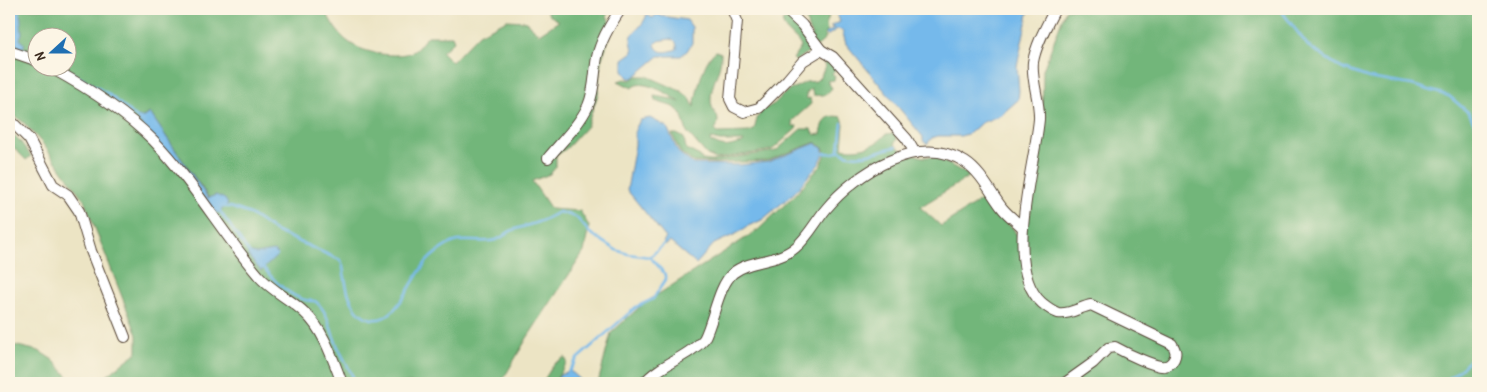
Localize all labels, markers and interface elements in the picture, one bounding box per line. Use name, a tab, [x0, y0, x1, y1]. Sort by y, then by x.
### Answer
north arrow	[28, 28, 78, 78]
text: N	[29, 49, 50, 64]

